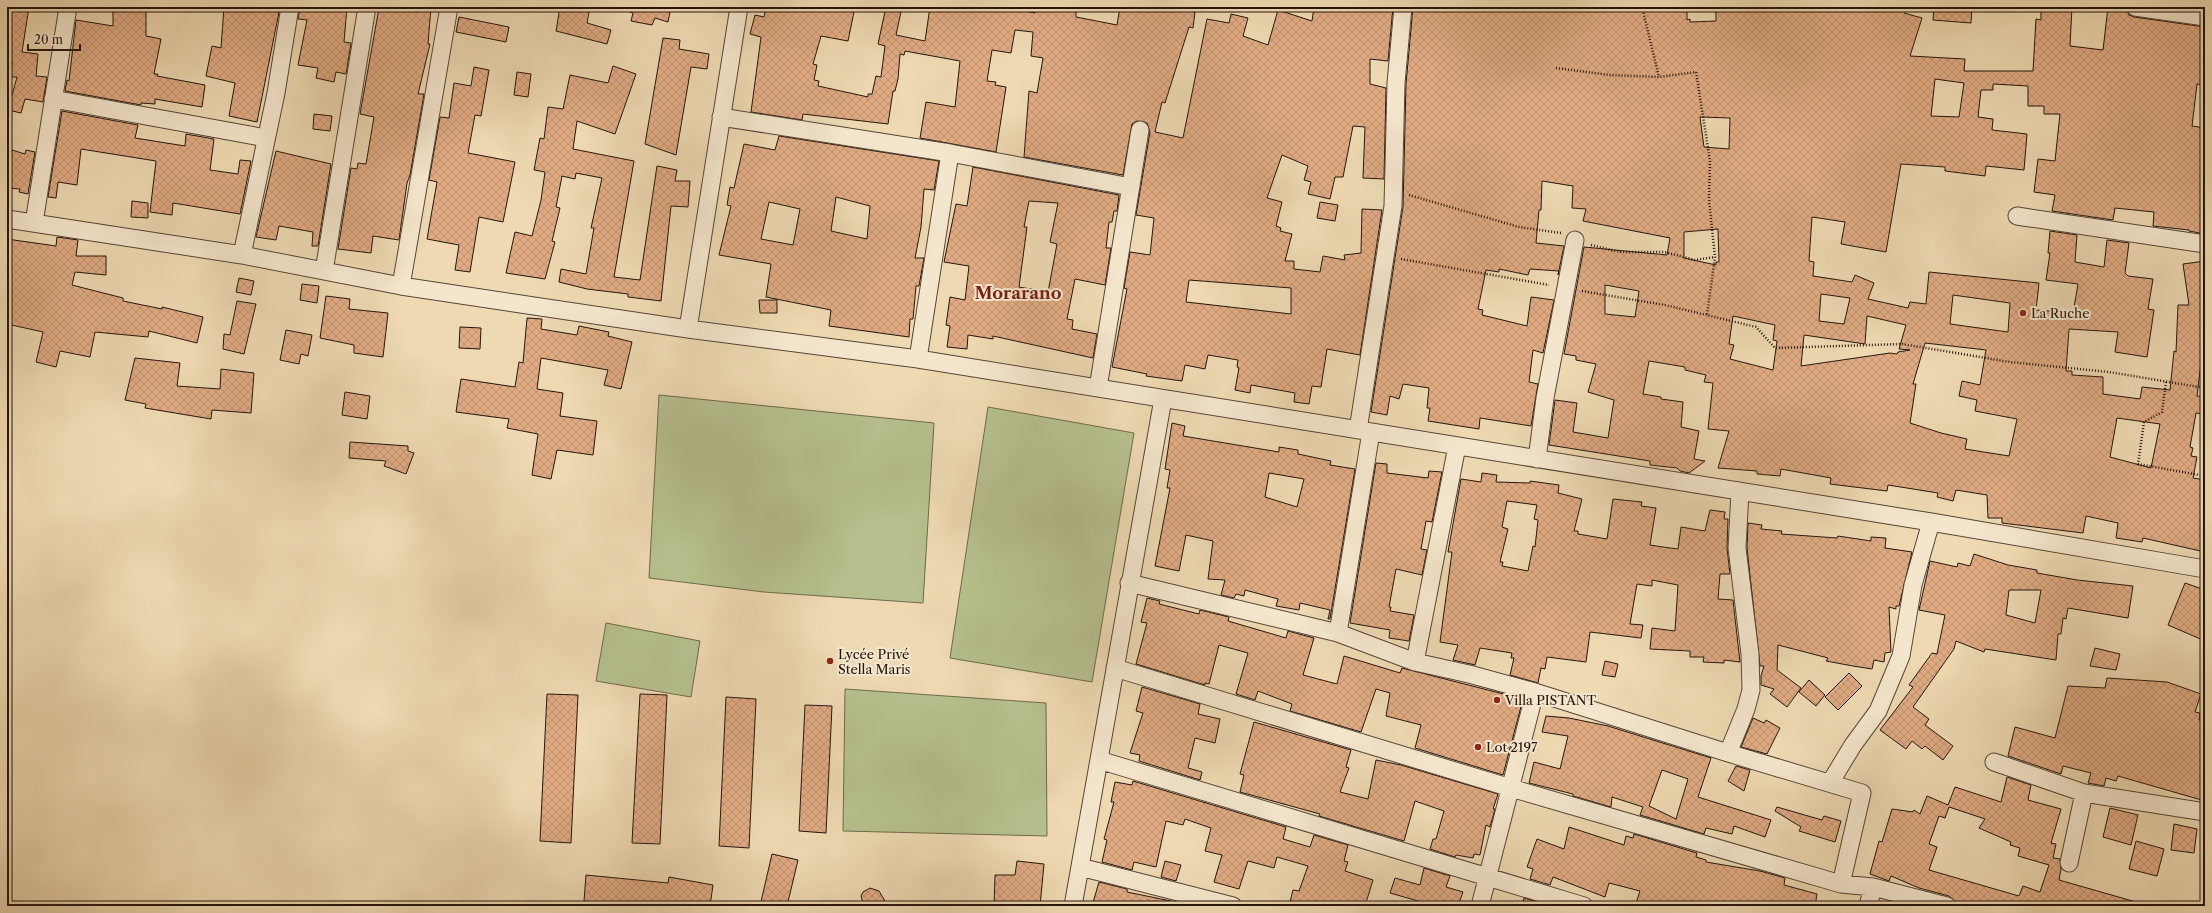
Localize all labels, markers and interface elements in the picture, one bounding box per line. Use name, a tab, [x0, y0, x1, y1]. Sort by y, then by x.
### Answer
scale bar	[28, 26, 80, 52]
text: 20 m	[34, 32, 63, 47]
district label: Morarano	[975, 283, 1062, 303]
place label: La Ruche	[2031, 305, 2089, 321]
marker: La Ruche	[2018, 308, 2028, 318]
place label: Lycée Privé Stella Maris	[838, 646, 911, 677]
marker: Lycée Privé Stella Maris	[825, 656, 835, 666]
place label: Villa PISTANT	[1504, 692, 1597, 708]
marker: Villa PISTANT	[1492, 695, 1502, 705]
place label: Lot 2197	[1486, 739, 1538, 755]
marker: Lot 2197	[1473, 742, 1483, 752]

